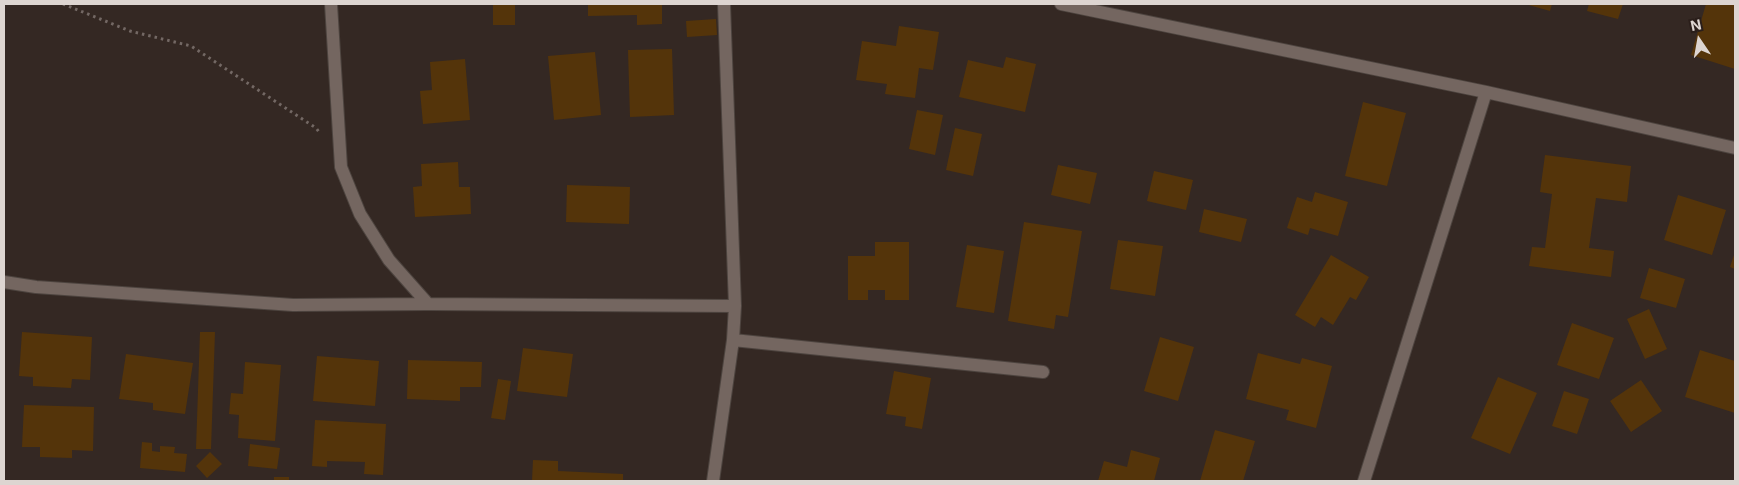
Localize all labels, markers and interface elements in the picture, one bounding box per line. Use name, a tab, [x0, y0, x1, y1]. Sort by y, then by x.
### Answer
north arrow	[1674, 15, 1724, 65]
text: N	[1689, 15, 1703, 34]

